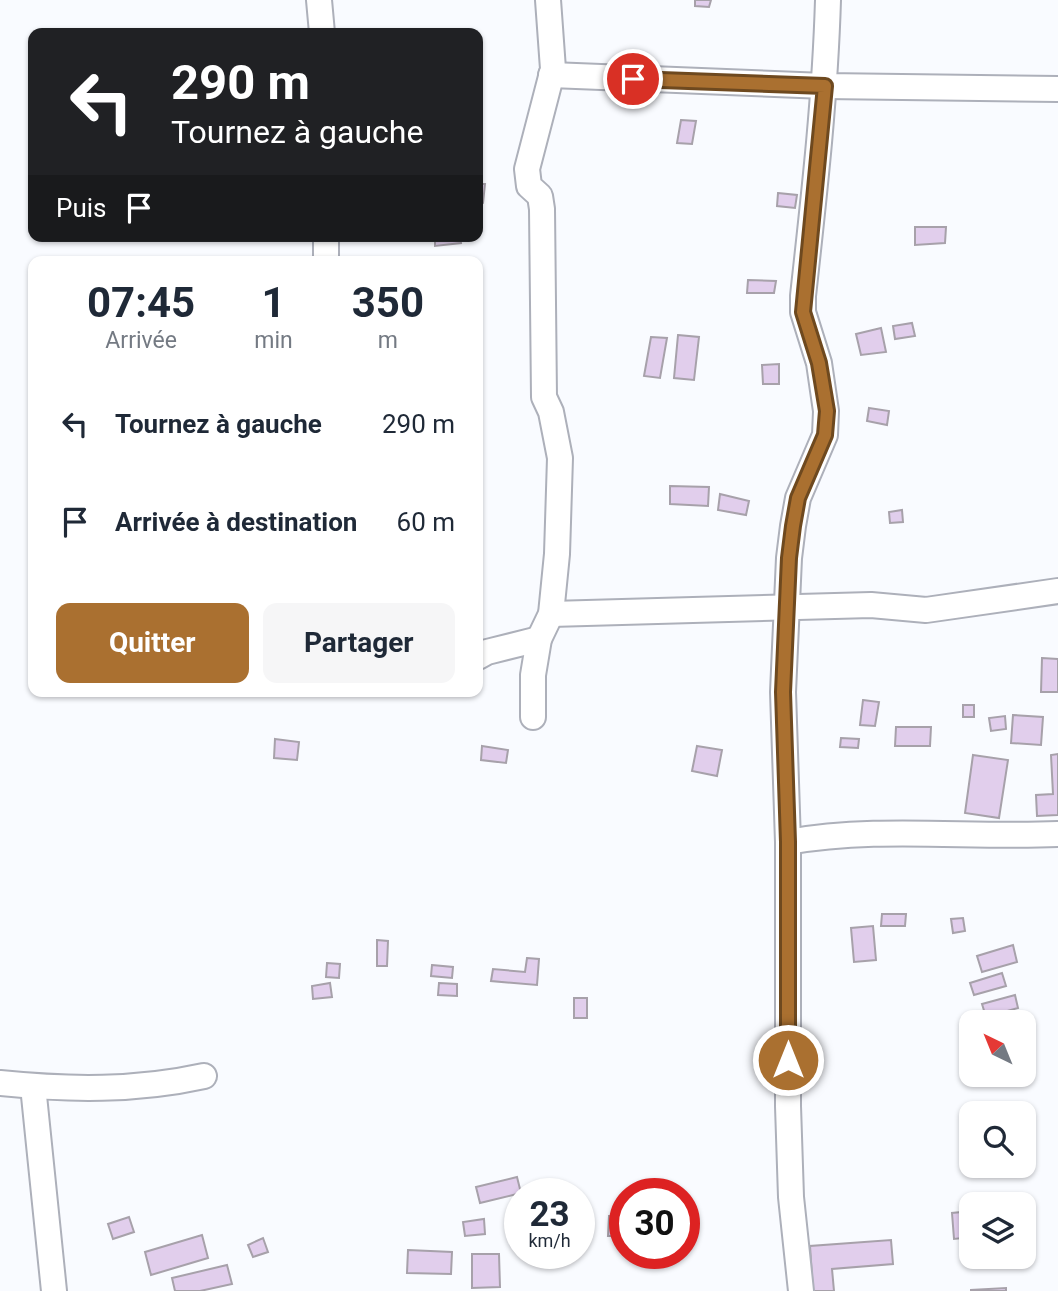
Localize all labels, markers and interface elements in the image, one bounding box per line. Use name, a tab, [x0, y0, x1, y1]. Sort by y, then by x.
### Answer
pin	[603, 49, 663, 109]
text: 290 m	[171, 54, 310, 111]
icon: left	[56, 56, 147, 147]
icon: arrive	[614, 60, 652, 98]
text: Tournez à gauche	[171, 113, 423, 151]
icon: arrive	[120, 189, 158, 227]
text: Puis	[56, 193, 106, 223]
text: 07:45	[87, 278, 195, 327]
text: 1	[261, 278, 286, 327]
text: 350	[352, 278, 424, 327]
text: Arrivée	[105, 327, 177, 354]
text: min	[254, 327, 293, 354]
text: m	[378, 327, 398, 354]
icon: left	[56, 405, 94, 443]
text: Tournez à gauche	[115, 409, 322, 439]
text: 290 m	[382, 409, 455, 439]
icon: arrive	[56, 503, 94, 541]
text: Arrivée à destination	[115, 507, 357, 537]
text: 60 m	[397, 507, 455, 537]
button: Quitter	[56, 603, 249, 683]
button: Partager	[263, 603, 455, 683]
north arrow	[959, 1010, 1036, 1087]
map controls	[959, 1010, 1036, 1269]
position arrow	[751, 1023, 825, 1097]
button: search	[959, 1101, 1036, 1178]
speed limit sign: 30	[609, 1178, 700, 1269]
button: layers	[959, 1192, 1036, 1269]
text: 23	[529, 1194, 570, 1235]
text: km/h	[528, 1230, 571, 1251]

